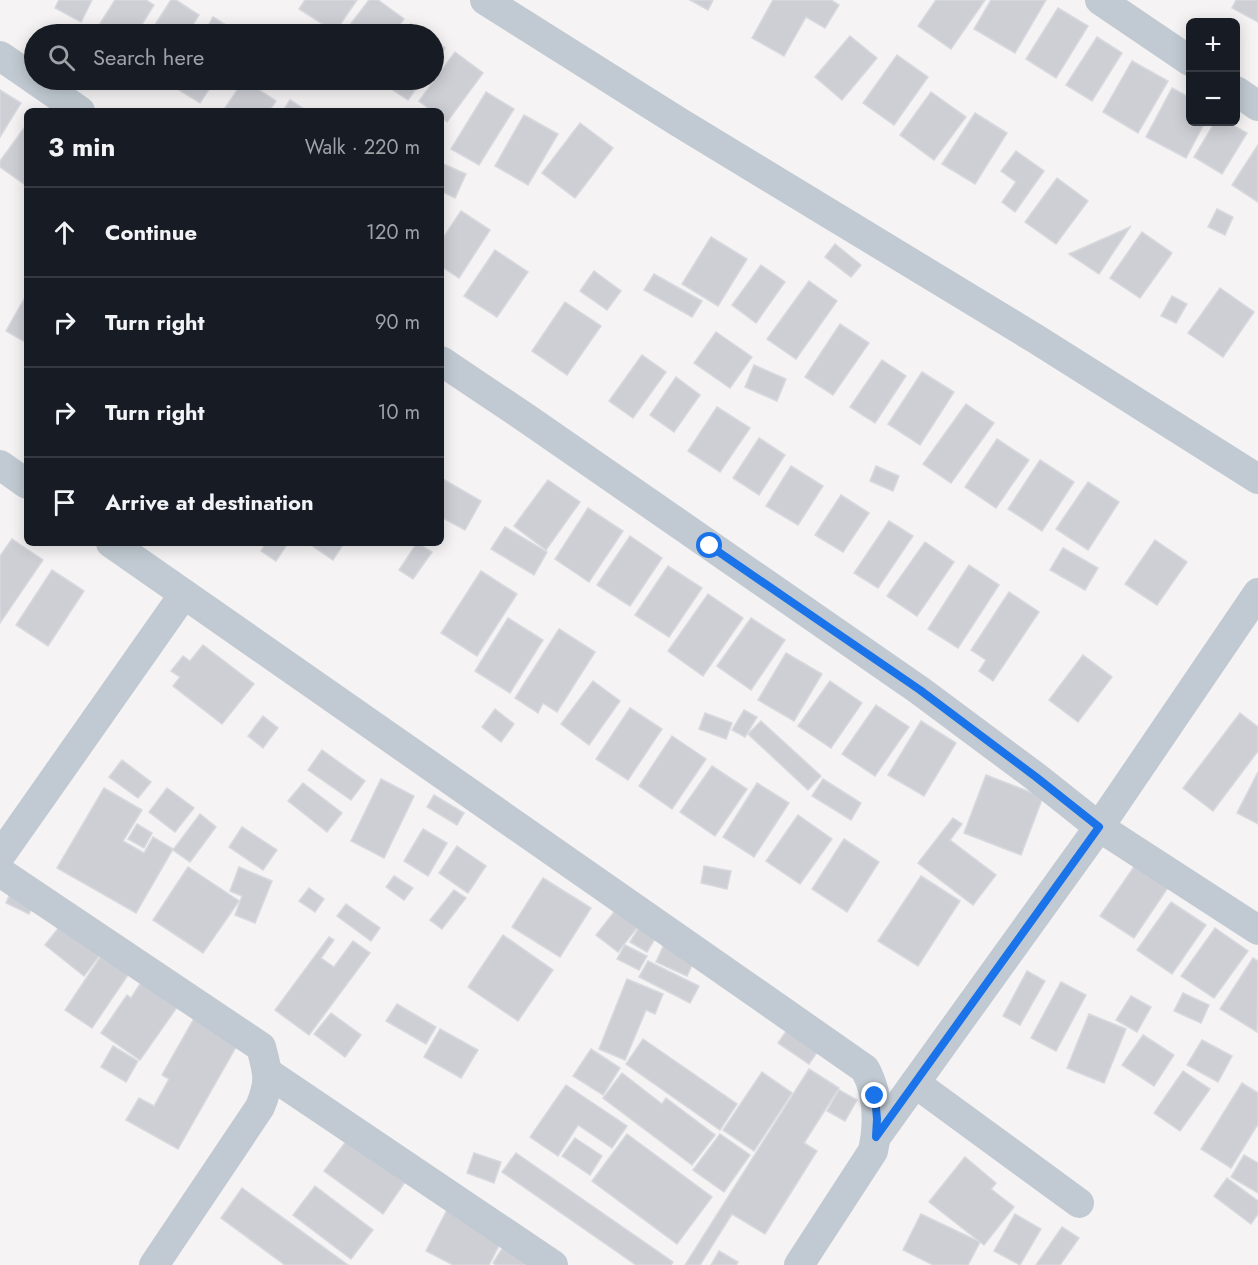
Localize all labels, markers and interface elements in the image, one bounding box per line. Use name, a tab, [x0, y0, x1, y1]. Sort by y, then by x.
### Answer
map controls	[1186, 18, 1240, 126]
button: +	[1186, 18, 1240, 72]
search box	[24, 24, 444, 90]
icon: search	[45, 41, 78, 74]
text: Search here	[93, 41, 204, 73]
button: −	[1186, 72, 1240, 126]
text: 3 min	[48, 128, 115, 166]
text: Walk · 220 m	[305, 133, 420, 162]
icon: ahead	[48, 216, 81, 249]
text: Continue	[105, 216, 197, 248]
text: 120 m	[366, 218, 420, 247]
icon: right	[48, 306, 81, 339]
text: Turn right	[105, 306, 205, 338]
text: 90 m	[375, 308, 420, 337]
icon: right	[48, 396, 81, 429]
text: Turn right	[105, 396, 205, 428]
text: 10 m	[377, 398, 420, 427]
icon: arrive	[48, 486, 81, 519]
text: Arrive at destination	[105, 486, 314, 518]
route start	[696, 532, 722, 558]
route end	[861, 1082, 887, 1108]

